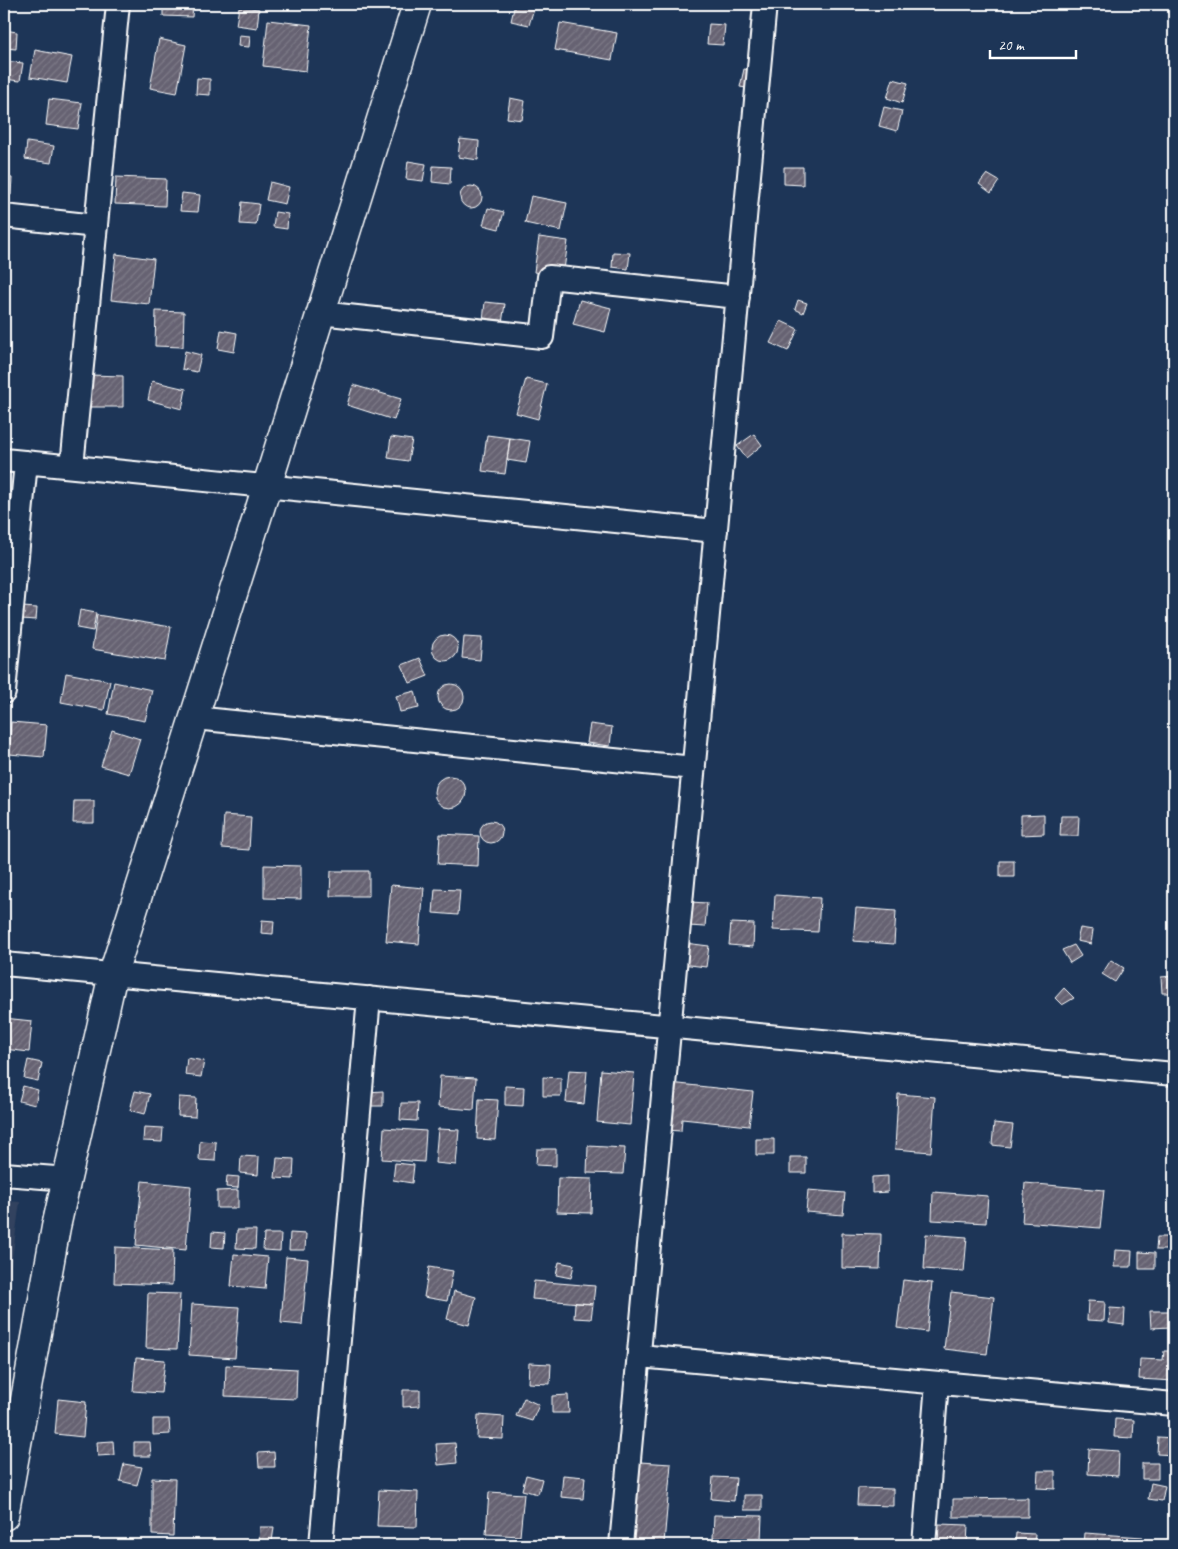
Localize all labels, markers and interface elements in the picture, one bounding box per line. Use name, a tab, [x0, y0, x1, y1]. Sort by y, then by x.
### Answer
scale bar	[990, 28, 1077, 60]
text: 20 m	[998, 36, 1025, 55]

